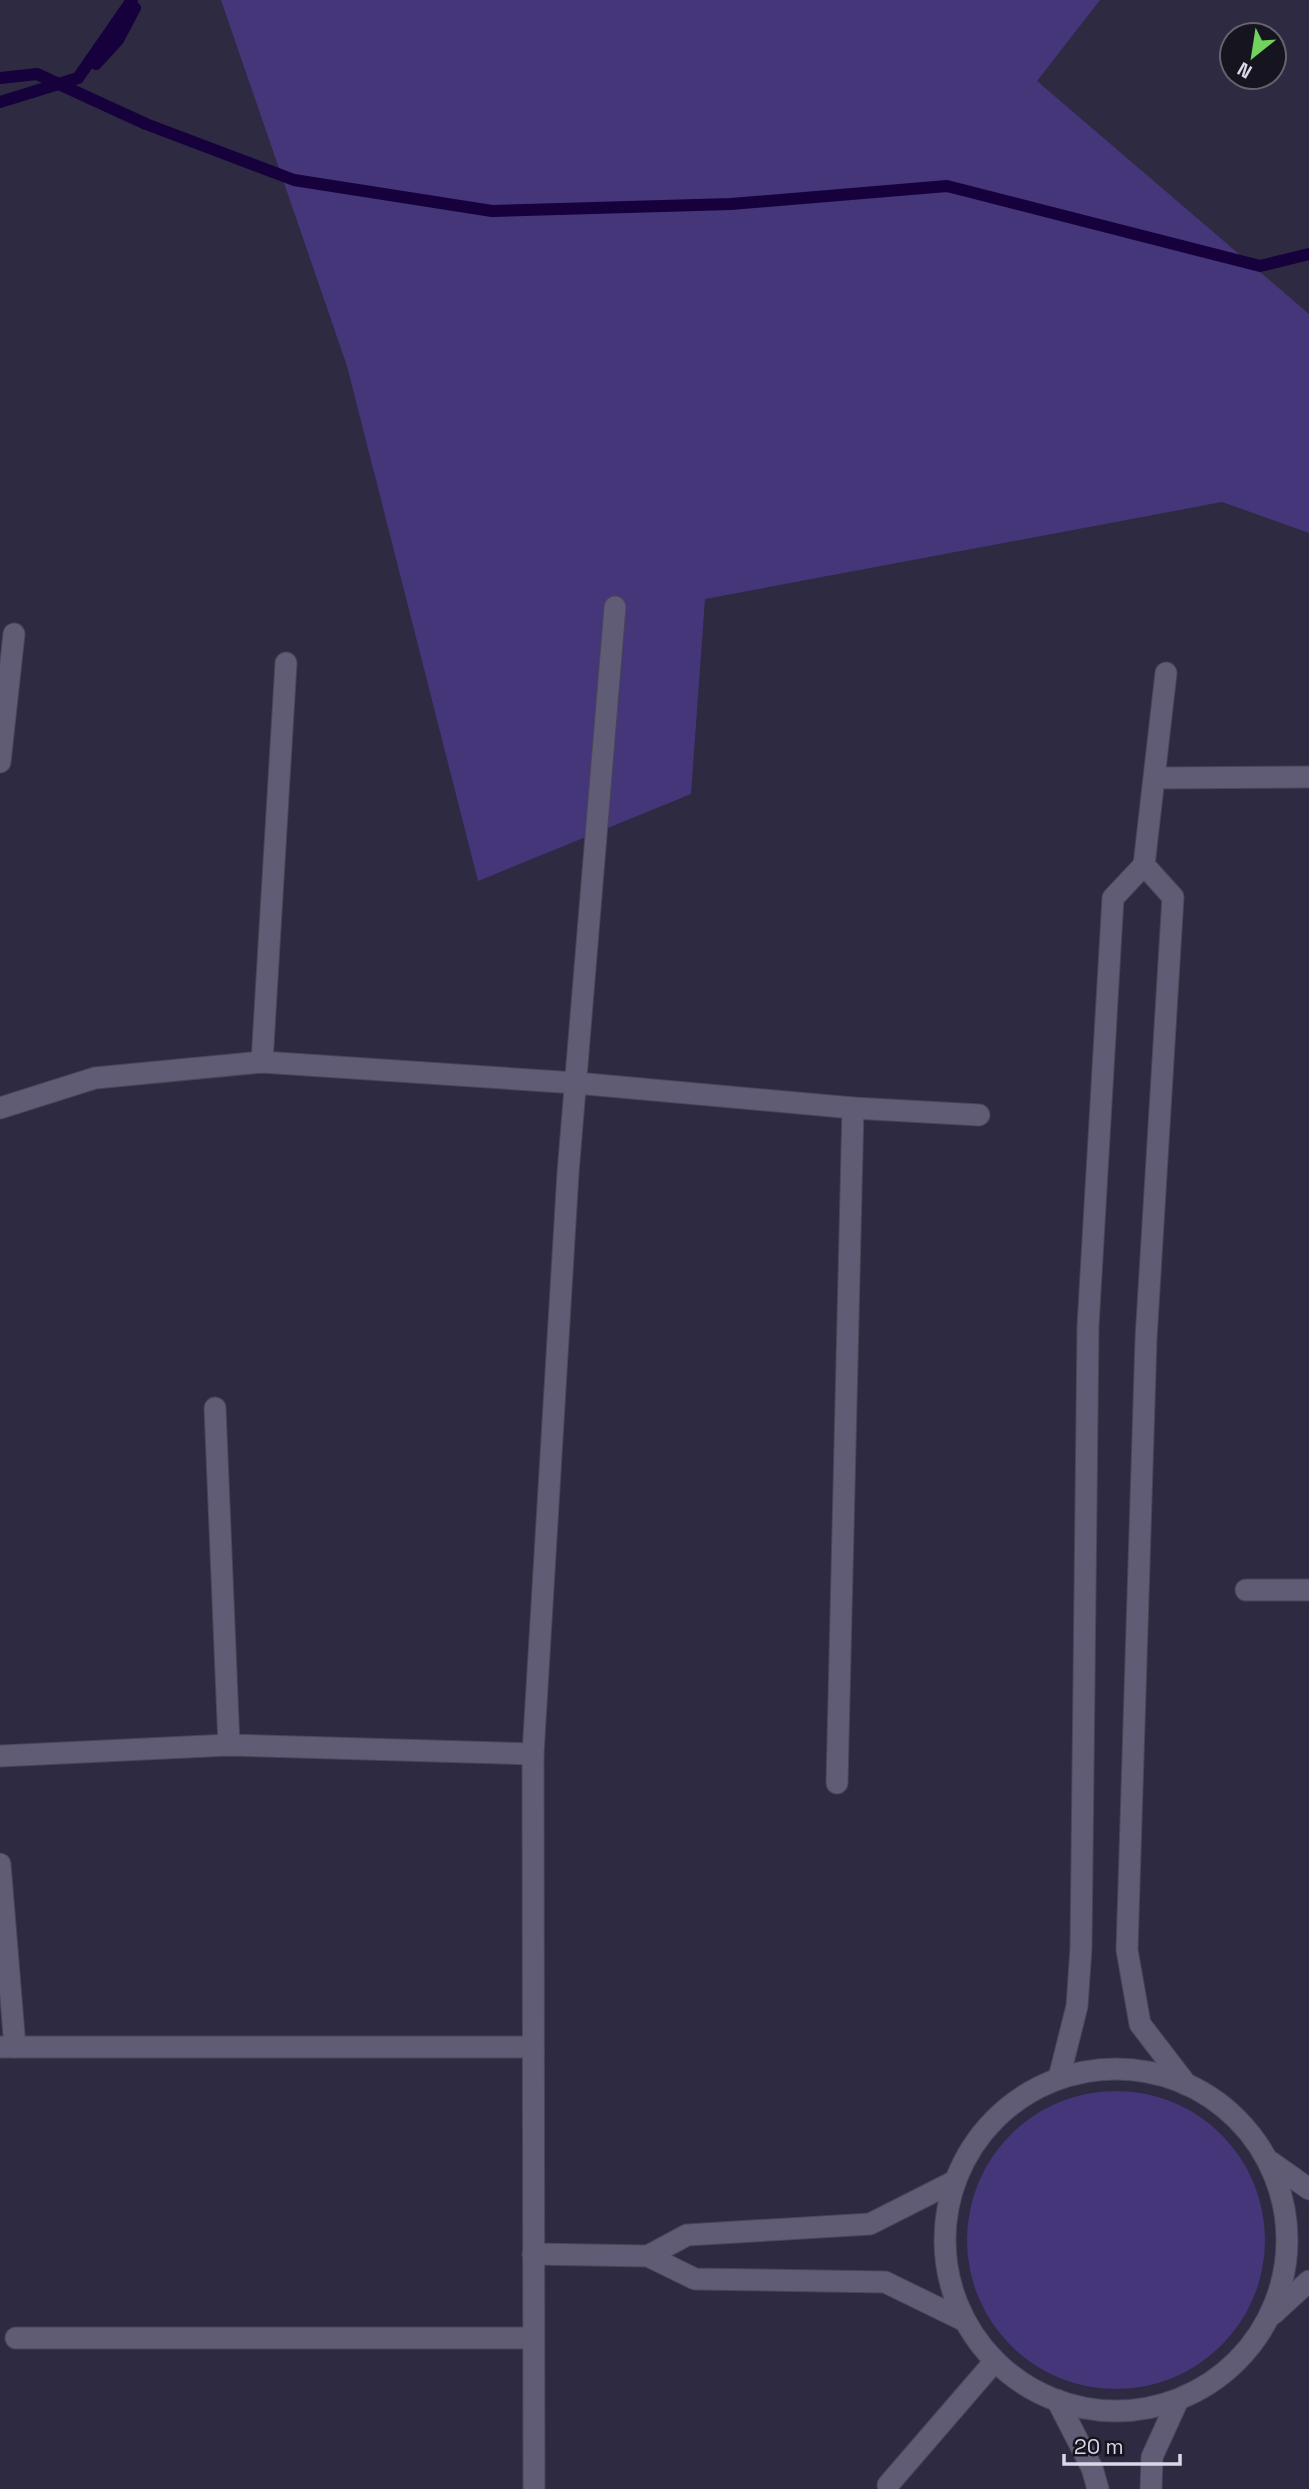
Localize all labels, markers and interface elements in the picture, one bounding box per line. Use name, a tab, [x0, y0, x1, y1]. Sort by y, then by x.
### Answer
north arrow	[1218, 21, 1288, 91]
text: N	[1233, 56, 1257, 84]
scale bar	[1064, 2422, 1180, 2466]
text: 20 m	[1074, 2433, 1124, 2460]

